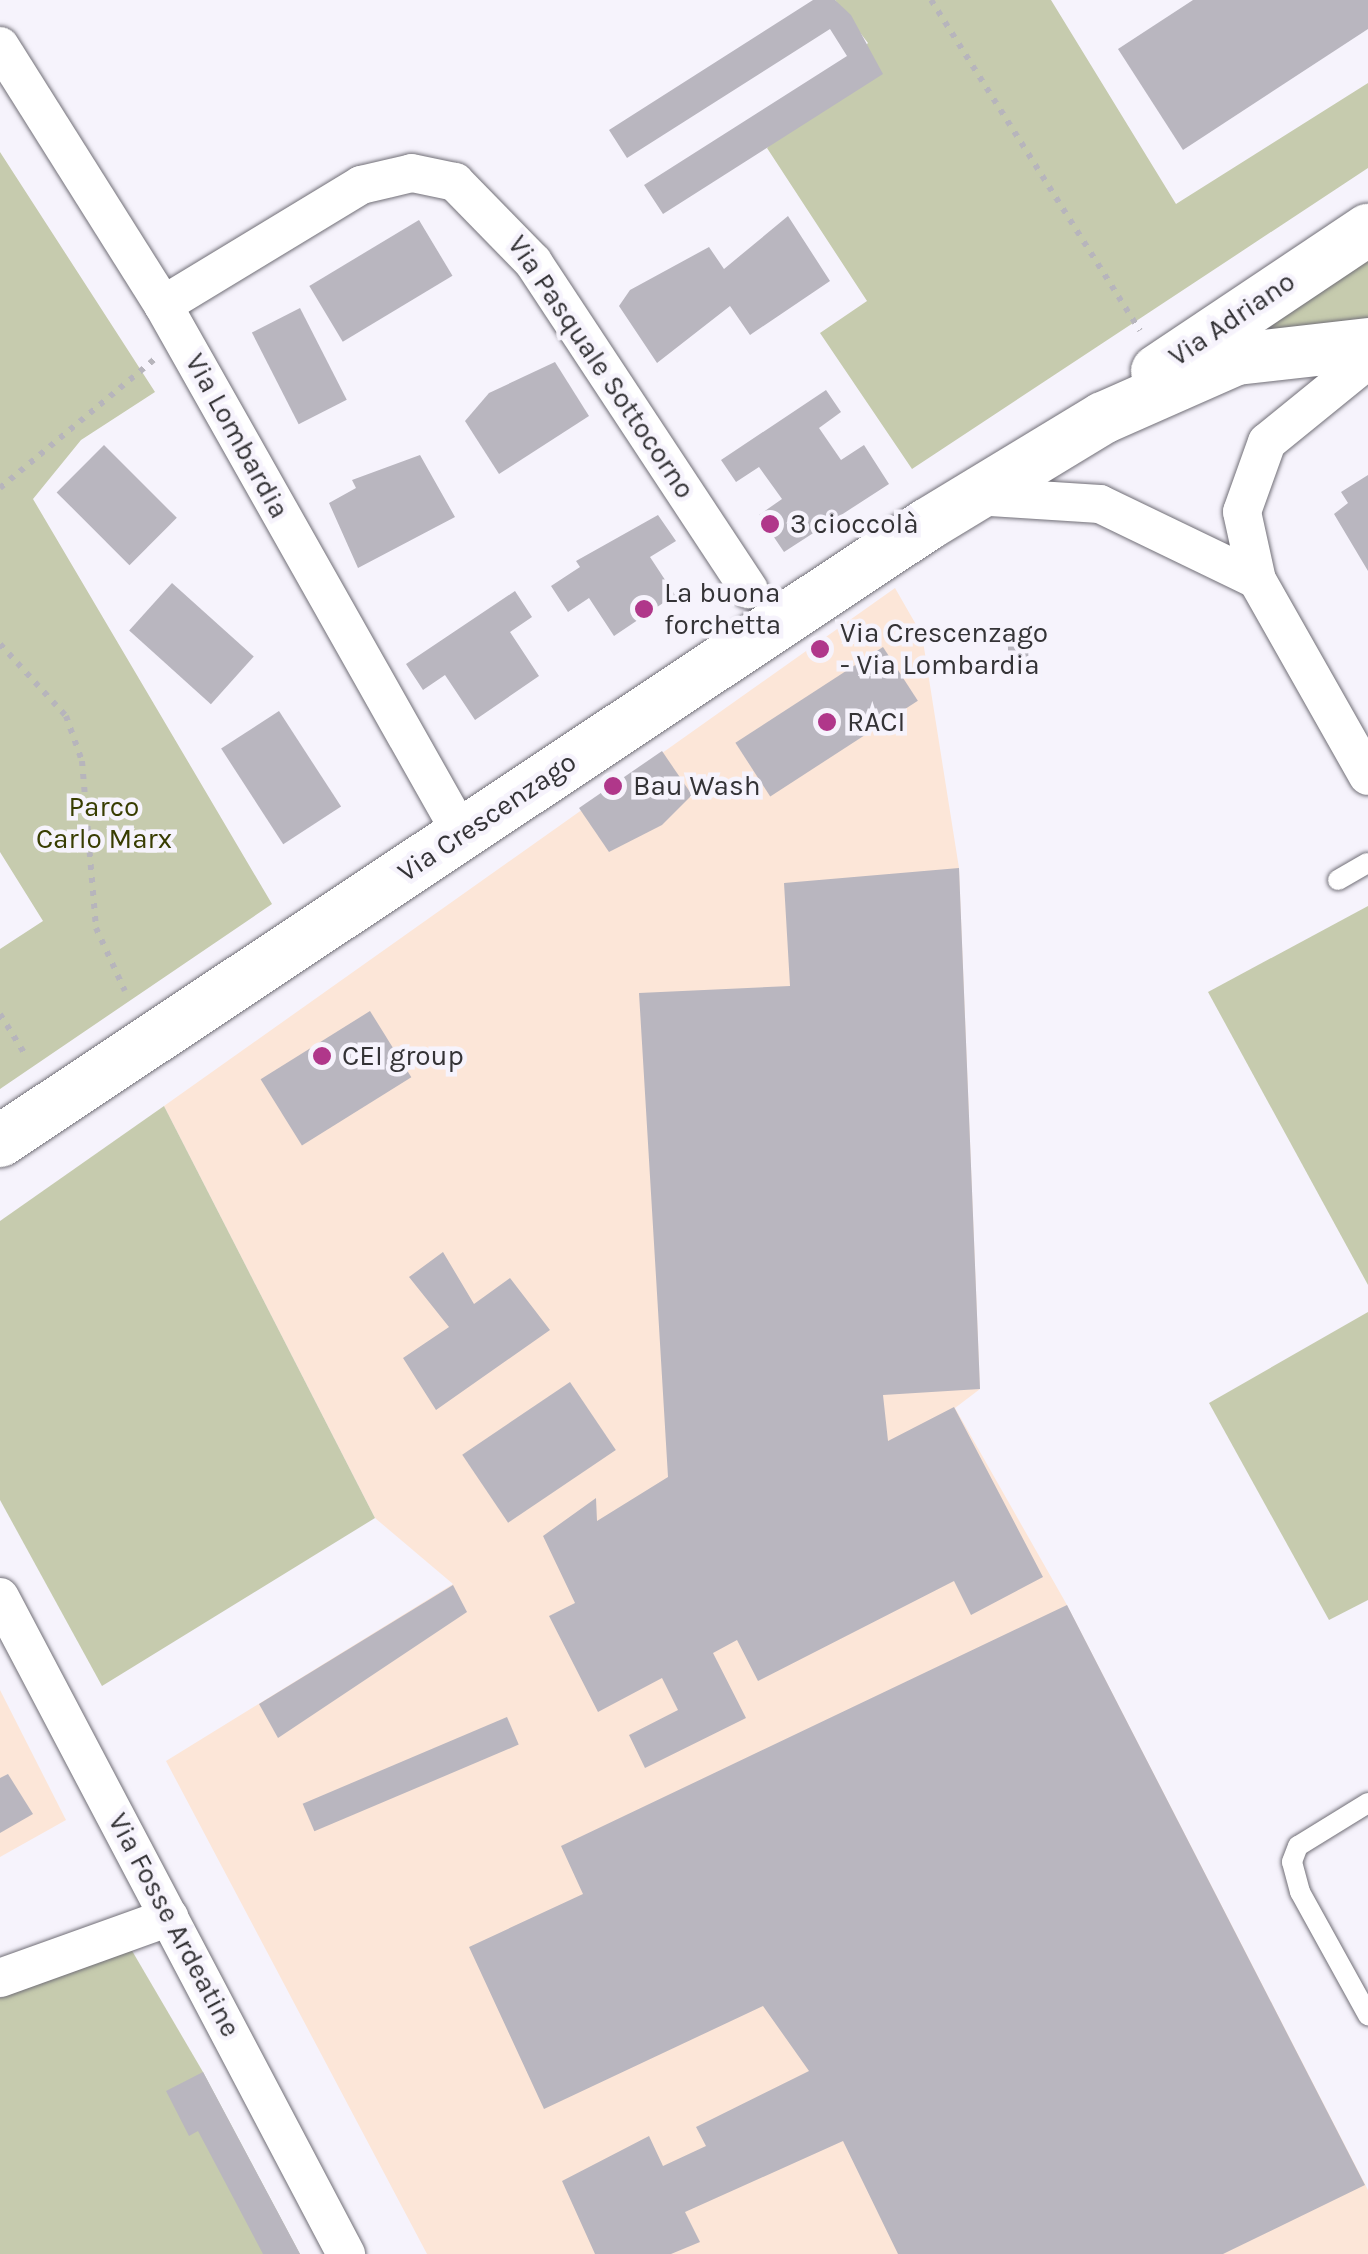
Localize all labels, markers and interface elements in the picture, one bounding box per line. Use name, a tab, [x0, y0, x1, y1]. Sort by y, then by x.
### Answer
street label: Via Pasquale Sottocorno	[500, 229, 702, 505]
street label: Via Adriano	[1163, 265, 1301, 373]
street label: Via Lombardia	[178, 348, 296, 524]
place label: 3 cioccolà	[790, 507, 919, 541]
marker: 3 cioccolà	[759, 513, 781, 535]
place label: La buona forchetta	[664, 576, 781, 642]
marker: La buona forchetta	[633, 598, 655, 620]
place label: Via Crescenzago - Via Lombardia	[840, 616, 1048, 682]
marker: Via Crescenzago - Via Lombardia	[809, 638, 831, 660]
place label: RACI	[847, 705, 905, 739]
marker: RACI	[816, 711, 838, 733]
street label: Via Crescenzago	[391, 745, 583, 889]
place label: Bau Wash	[633, 769, 761, 803]
marker: Bau Wash	[602, 775, 624, 797]
park label: Parco Carlo Marx	[36, 790, 172, 856]
place label: CEI group	[342, 1039, 464, 1073]
marker: CEI group	[311, 1045, 333, 1067]
street label: Via Fosse Ardeatine	[101, 1807, 247, 2043]

